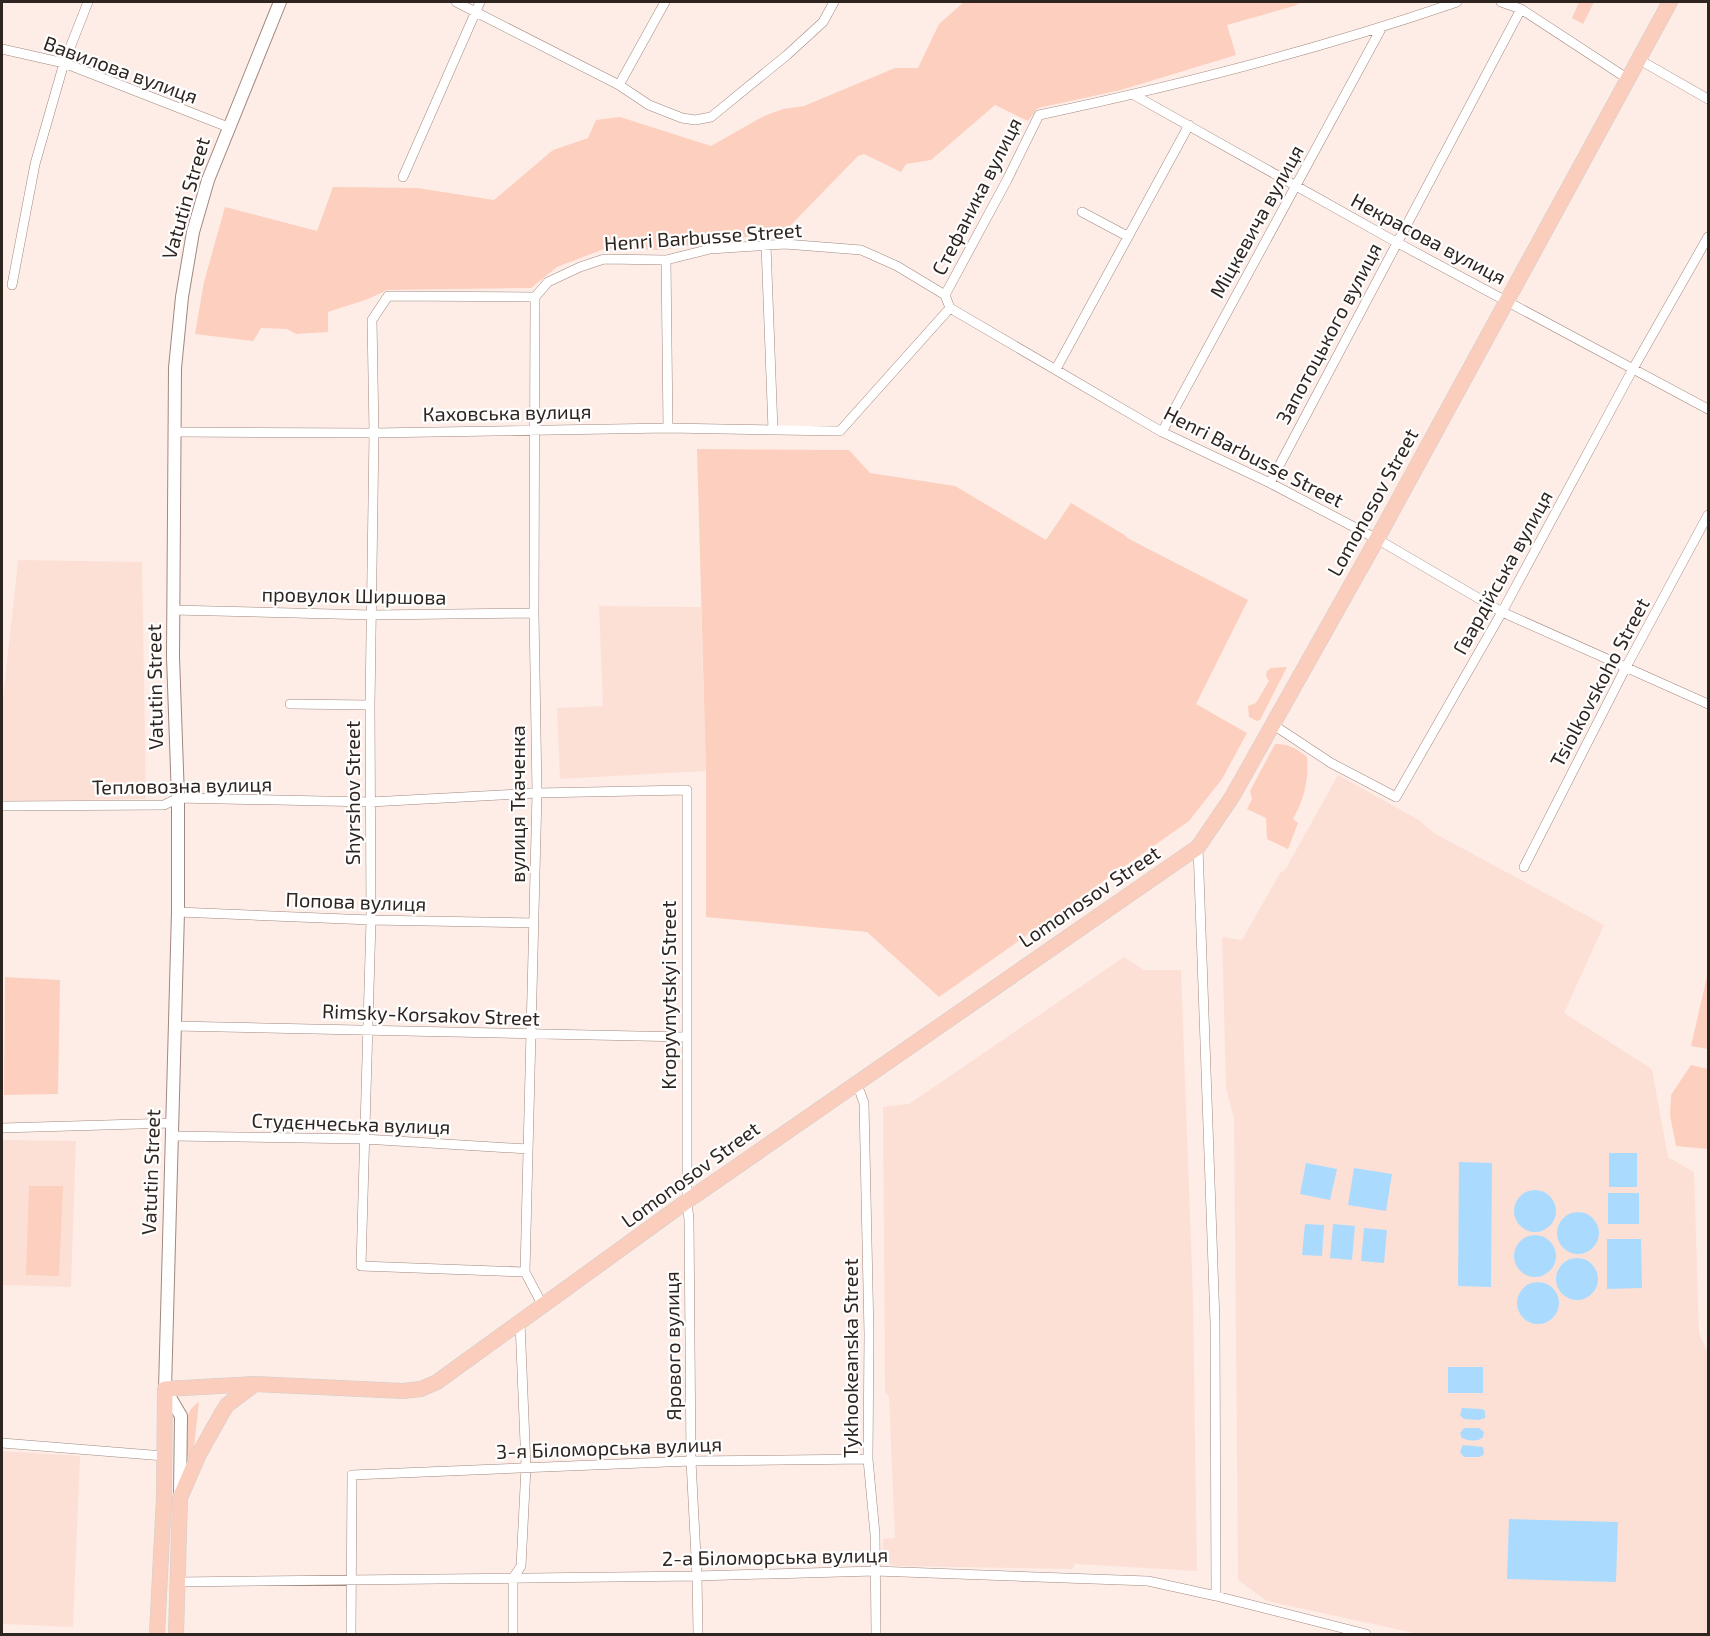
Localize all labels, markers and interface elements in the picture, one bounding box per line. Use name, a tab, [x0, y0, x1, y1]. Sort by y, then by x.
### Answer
street label: Вавилова вулиця	[40, 30, 201, 109]
street label: Стефаника вулиця	[926, 113, 1027, 279]
street label: Vatutin Street	[156, 134, 214, 262]
street label: Міцкевича вулиця	[1204, 140, 1309, 302]
street label: Некрасова вулиця	[1347, 187, 1511, 290]
street label: Henri Barbusse Street	[603, 217, 803, 255]
street label: Запотоцького вулиця	[1270, 238, 1387, 428]
street label: Каховська вулиця	[422, 399, 592, 426]
street label: Henri Barbusse Street	[1160, 400, 1348, 512]
street label: Lomonosov Street	[1321, 424, 1423, 580]
street label: Гвардійська вулиця	[1447, 486, 1558, 659]
street label: провулок Ширшова	[261, 581, 447, 610]
street label: Tsiolkovskoho Street	[1544, 593, 1654, 771]
street label: Vatutin Street	[141, 623, 167, 750]
street label: Shyrshov Street	[340, 720, 364, 865]
street label: вулиця Ткаченка	[505, 725, 530, 883]
street label: Тепловозна вулиця	[92, 771, 272, 800]
street label: Lomonosov Street	[1014, 840, 1164, 952]
street label: Попова вулиця	[285, 887, 427, 916]
street label: Kropyvnytskyi Street	[656, 900, 680, 1090]
street label: Rimsky-Korsakov Street	[322, 998, 541, 1030]
street label: Vatutin Street	[136, 1108, 164, 1235]
street label: Студєнчеська вулиця	[251, 1108, 451, 1139]
street label: Lomonosov Street	[616, 1116, 764, 1232]
street label: Tykhookeanska Street	[838, 1258, 862, 1458]
street label: Ярового вулиця	[659, 1271, 686, 1421]
street label: 3-я Біломорська вулиця	[496, 1431, 722, 1464]
street label: 2-а Біломорська вулиця	[662, 1542, 888, 1571]

